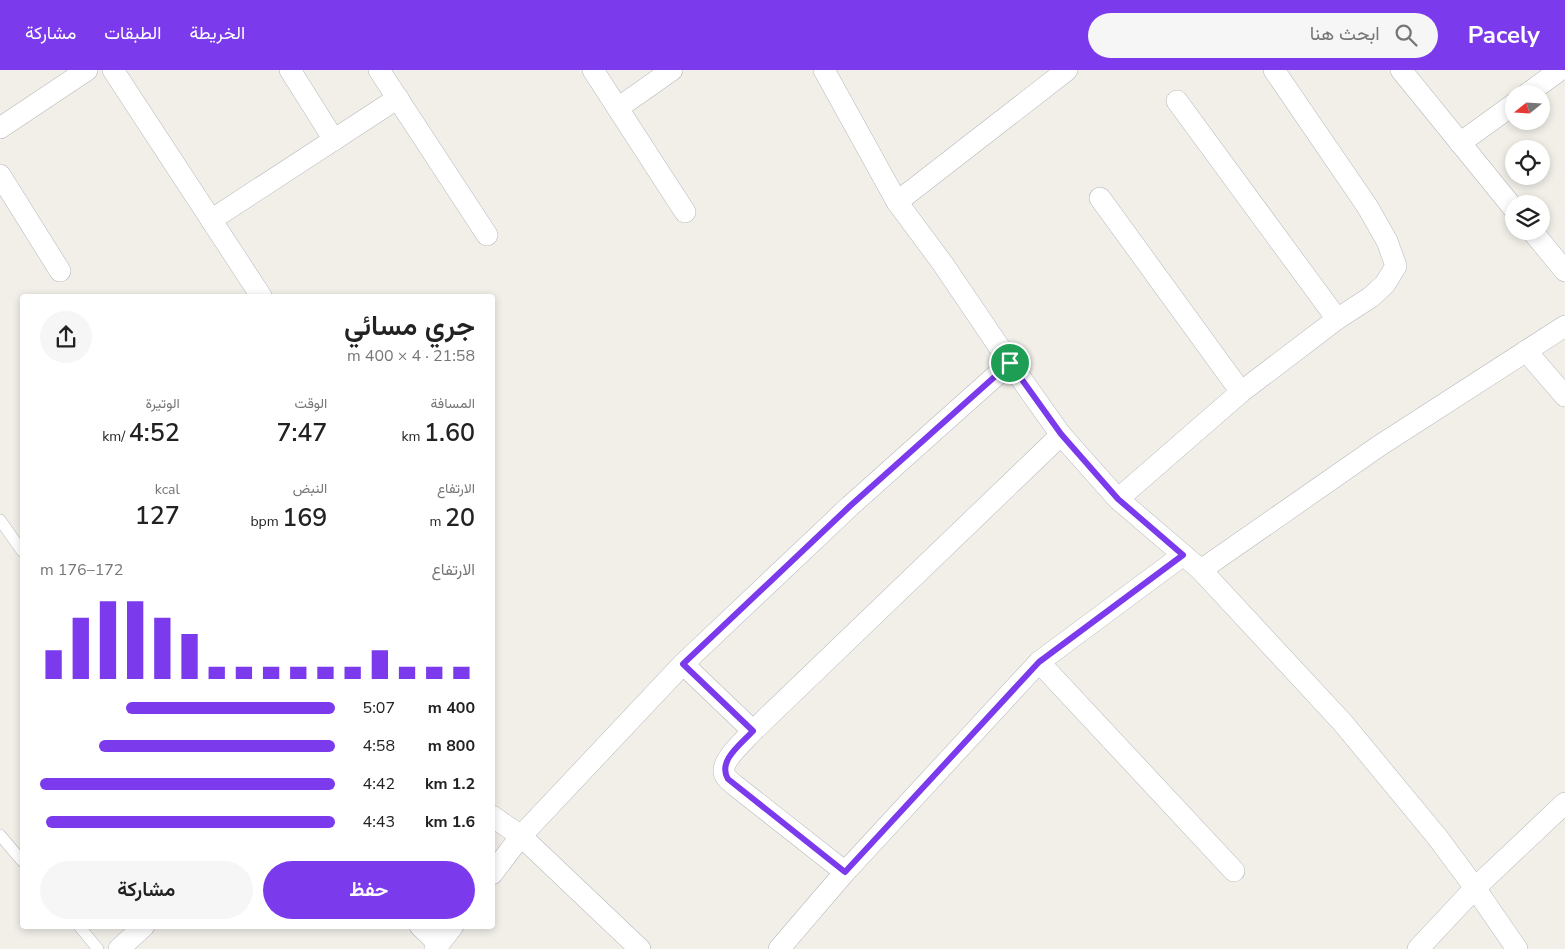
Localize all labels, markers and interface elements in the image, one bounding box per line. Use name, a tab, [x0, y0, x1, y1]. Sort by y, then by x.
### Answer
search box	[1088, 13, 1438, 58]
text: Pacely	[1468, 19, 1540, 51]
text: مشاركة	[25, 21, 76, 45]
text: الطبقات	[104, 21, 161, 45]
text: الخريطة	[189, 21, 245, 45]
text: ابحث هنا	[1310, 21, 1380, 47]
icon: search	[1392, 21, 1420, 49]
north arrow	[1505, 85, 1550, 130]
map controls	[1505, 85, 1550, 240]
button: locate	[1505, 140, 1550, 185]
button: layers	[1505, 195, 1550, 240]
text: جري مسائي	[344, 307, 475, 345]
button: share	[40, 311, 92, 363]
pin	[989, 342, 1031, 384]
text: 21:58 · 4 × 400 m	[347, 345, 475, 367]
icon: arrive	[996, 349, 1024, 377]
text: الوتيرة	[145, 394, 180, 413]
text: الوقت	[294, 394, 327, 413]
text: المسافة	[431, 394, 475, 413]
text: 4:52	[129, 416, 180, 450]
text: 7:47	[276, 416, 327, 450]
text: 1.60	[424, 416, 475, 450]
text: /km	[102, 427, 129, 446]
text: km	[401, 427, 424, 446]
text: النبض	[293, 479, 327, 498]
text: الارتفاع	[437, 479, 475, 498]
text: kcal	[155, 480, 180, 499]
text: 127	[135, 499, 180, 533]
text: 169	[282, 501, 327, 535]
text: 20	[445, 501, 475, 535]
text: bpm	[250, 512, 282, 531]
text: m	[429, 512, 445, 531]
text: 172–176 m	[40, 559, 123, 581]
text: الارتفاع	[432, 559, 475, 581]
text: 5:07	[363, 697, 395, 719]
text: 400 m	[428, 697, 475, 719]
text: 4:58	[363, 735, 395, 757]
text: 800 m	[428, 735, 475, 757]
text: 4:42	[363, 773, 395, 795]
text: 1.2 km	[425, 773, 475, 795]
text: 4:43	[363, 811, 395, 833]
text: 1.6 km	[425, 811, 475, 833]
button: مشاركة	[40, 861, 253, 919]
button: حفظ	[263, 861, 475, 919]

